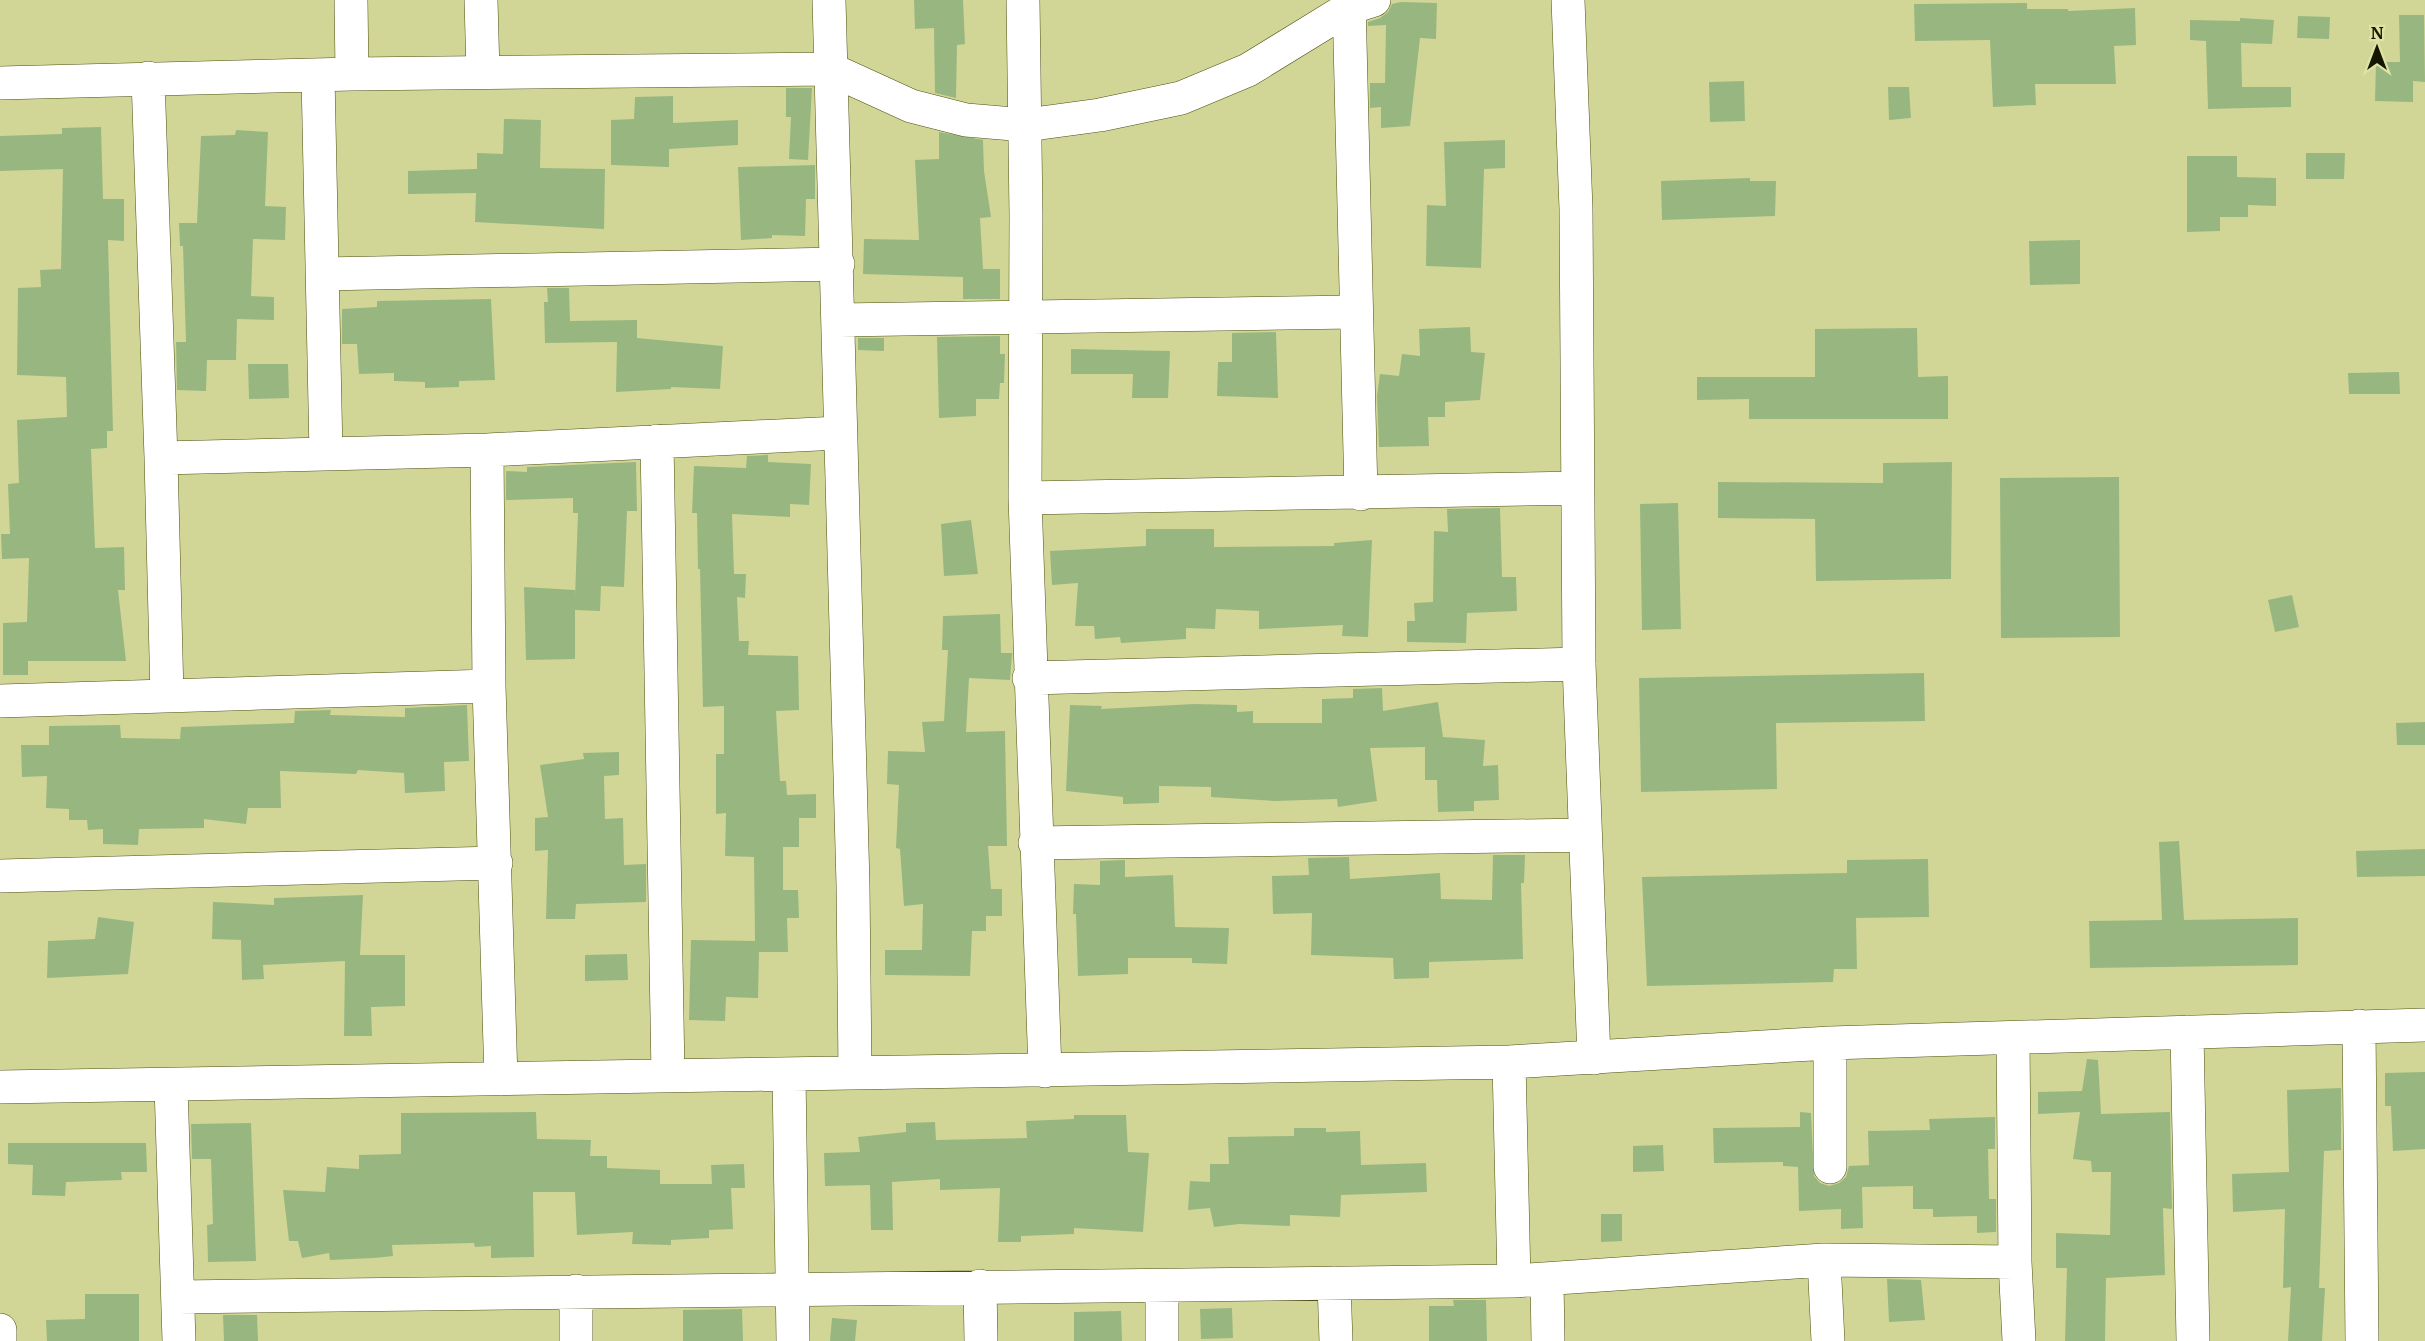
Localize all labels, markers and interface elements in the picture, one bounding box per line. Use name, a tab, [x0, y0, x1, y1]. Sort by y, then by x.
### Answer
north arrow	[2347, 18, 2407, 78]
text: N	[2371, 23, 2384, 43]

